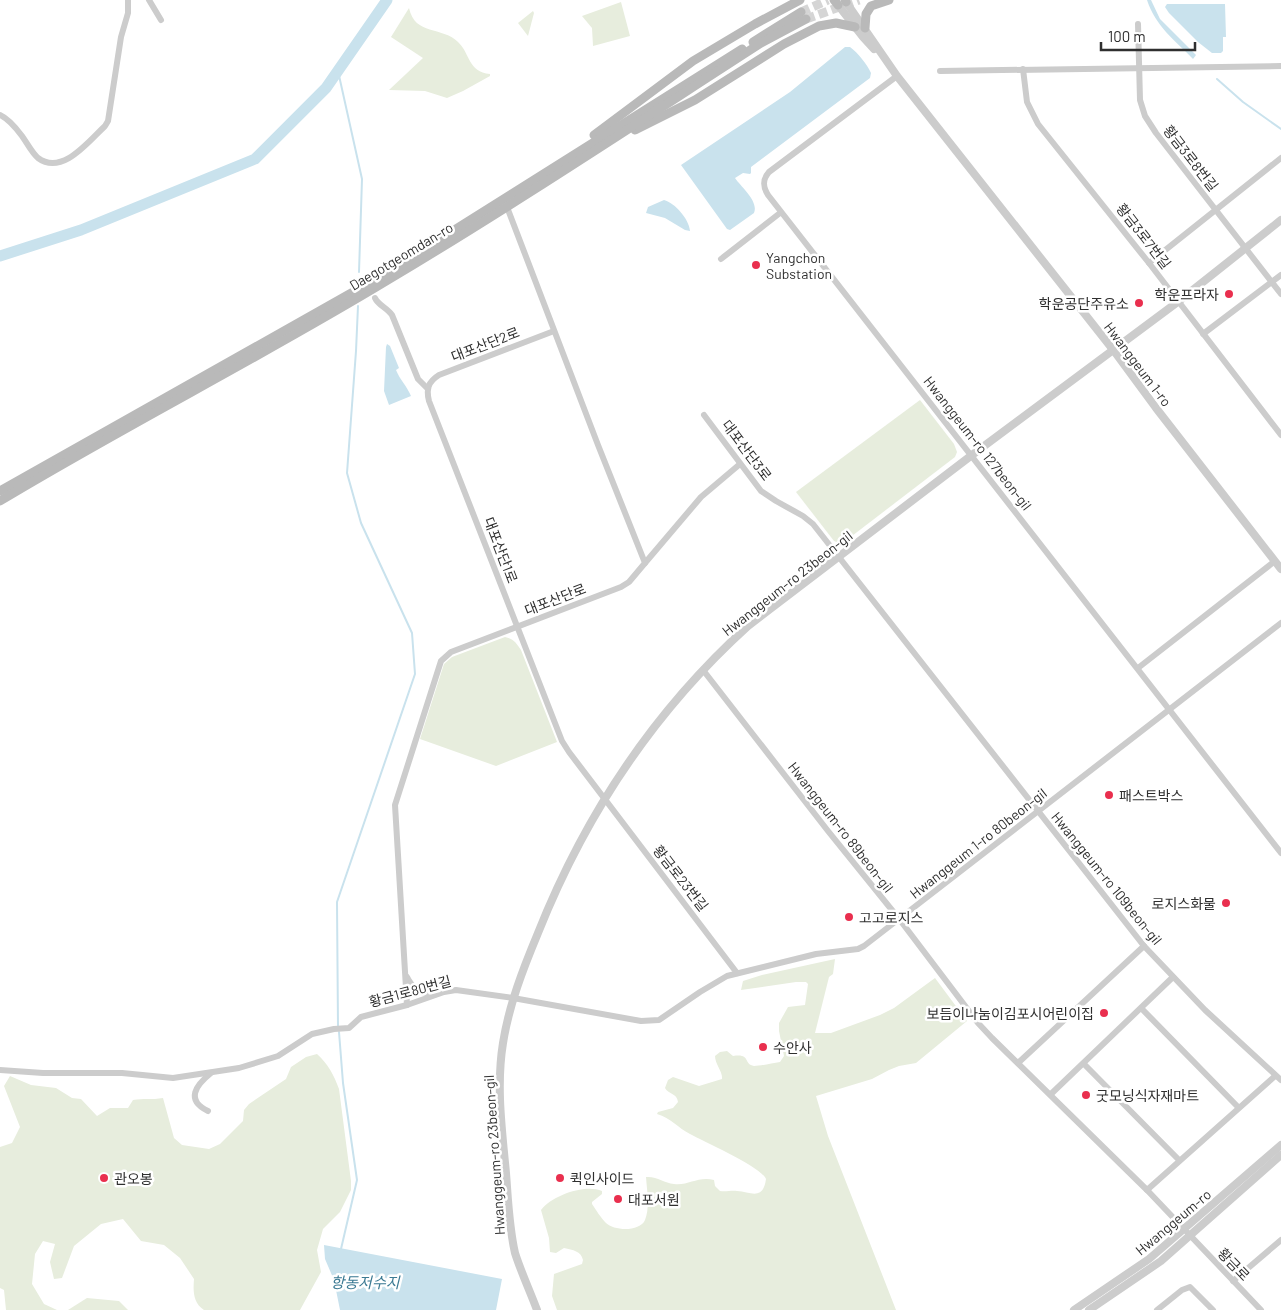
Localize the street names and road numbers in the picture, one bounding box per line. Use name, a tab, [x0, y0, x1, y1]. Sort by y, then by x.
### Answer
street label: 황금3로8번길	[1160, 122, 1222, 194]
street label: 황금3로7번길	[1113, 200, 1175, 272]
street label: Daegotgeomdan-ro	[346, 218, 456, 294]
street label: Hwanggeum 1-ro	[1101, 318, 1175, 410]
street label: 대포산단2로	[448, 323, 522, 365]
street label: Hwanggeum-ro 127beon-gil	[920, 373, 1036, 513]
street label: 대포산단3로	[719, 416, 775, 484]
street label: 대포산단1로	[481, 515, 521, 586]
street label: Hwanggeum-ro 23beon-gil	[718, 527, 856, 639]
street label: 대포산단로	[522, 579, 588, 618]
street label: Hwanggeum-ro 89beon-gil	[785, 758, 897, 896]
street label: Hwanggeum 1-ro 80beon-gil	[906, 784, 1050, 902]
street label: Hwanggeum-ro 109beon-gil	[1048, 808, 1166, 948]
street label: 황금로23번길	[650, 842, 712, 914]
street label: 황금1로80번길	[367, 972, 453, 1010]
street label: Hwanggeum-ro 23beon-gil	[480, 1074, 508, 1236]
street label: Hwanggeum-ro	[1132, 1185, 1214, 1259]
street label: 황금로	[1214, 1244, 1254, 1284]

